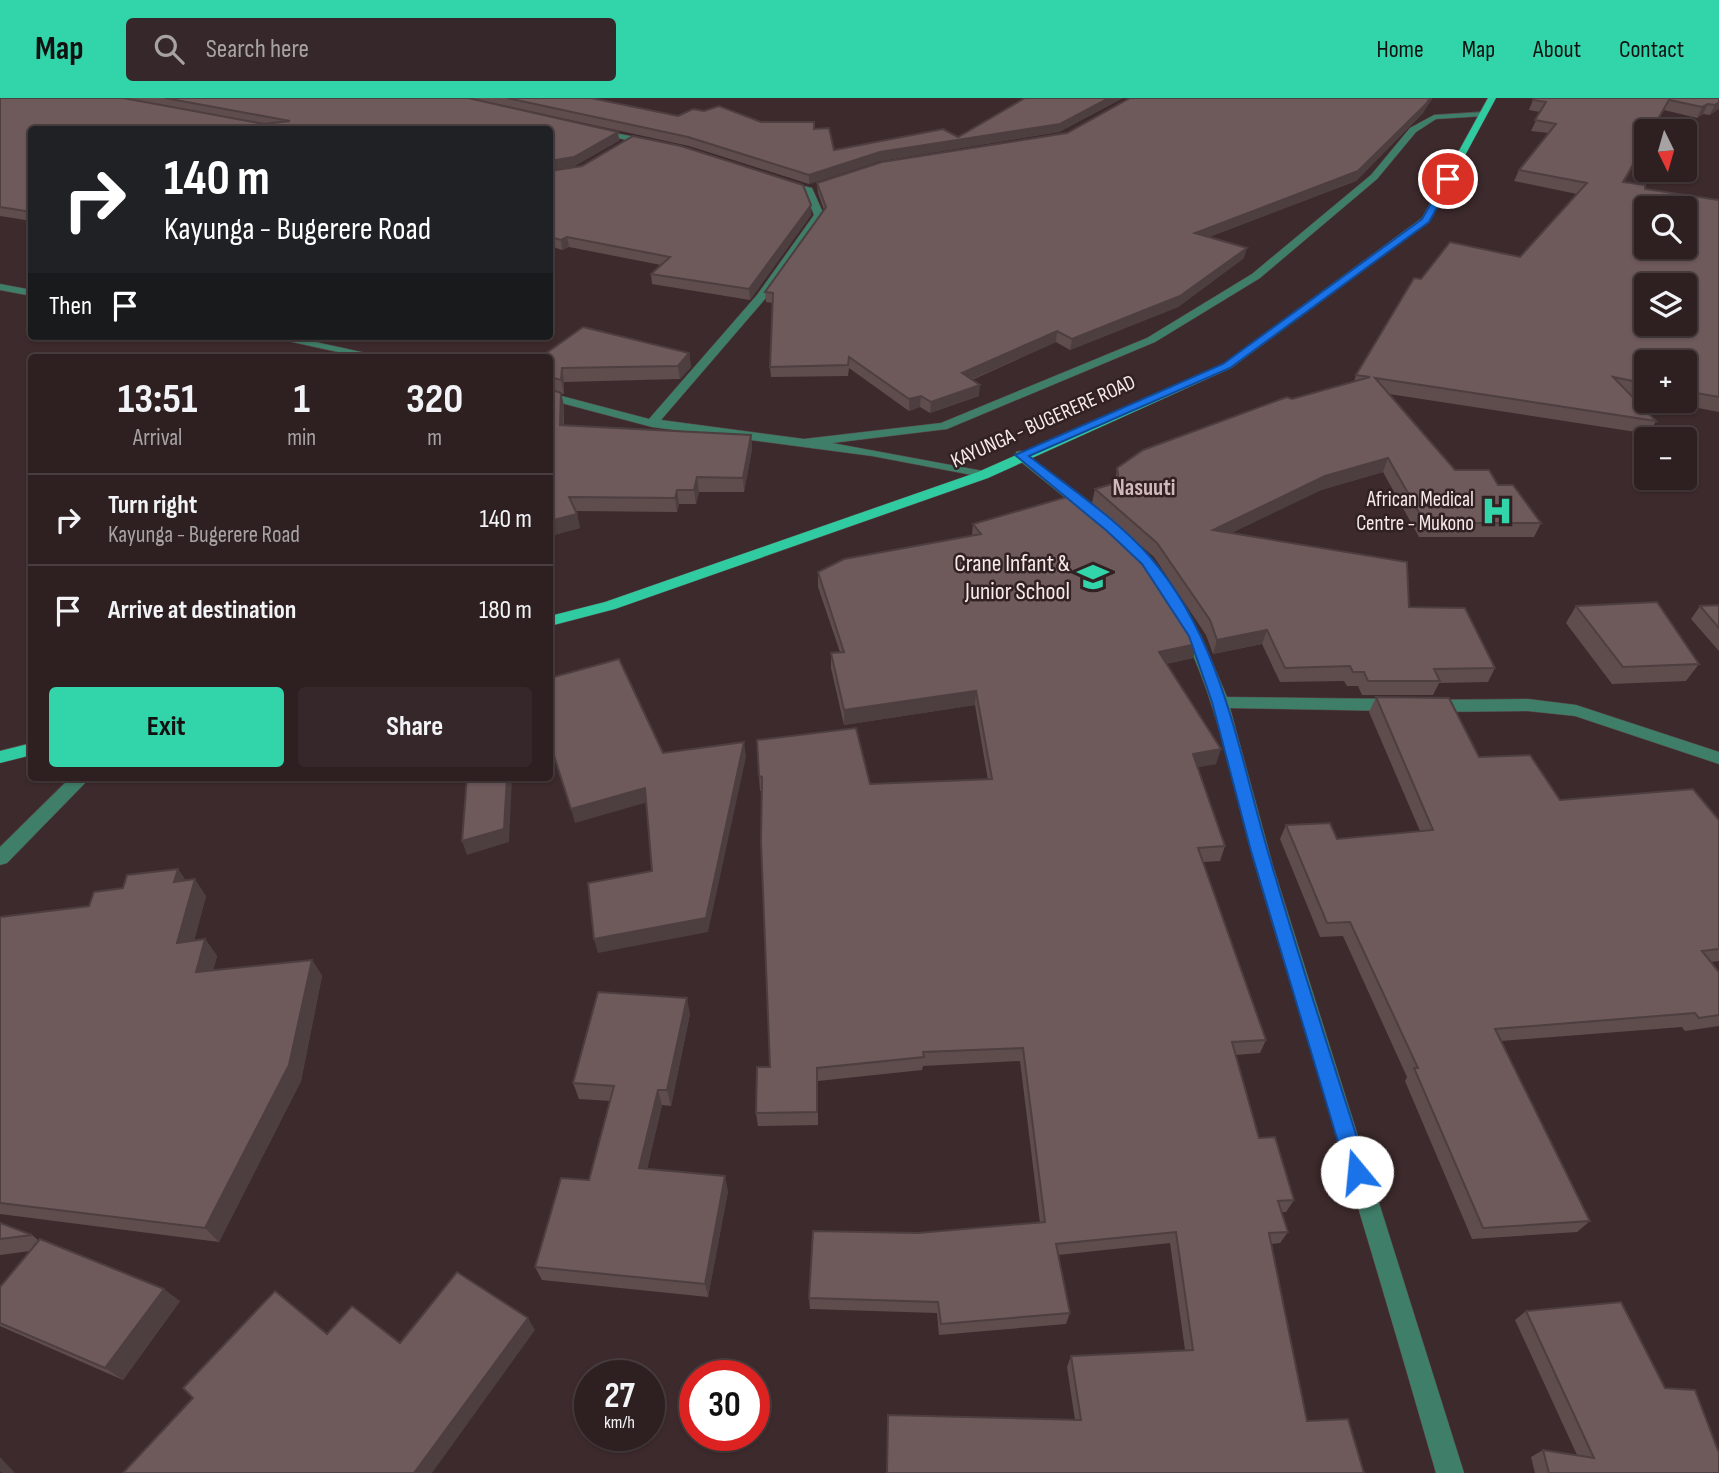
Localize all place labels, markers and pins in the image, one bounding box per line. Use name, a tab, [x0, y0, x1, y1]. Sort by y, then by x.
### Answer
pin	[1418, 149, 1478, 209]
place label: African Medical Centre - Mukono	[1356, 487, 1474, 536]
hospital icon: African Medical Centre - Mukono	[1480, 494, 1514, 528]
place label: Crane Infant & Junior School	[954, 549, 1070, 606]
school or university icon: Crane Infant & Junior School	[1076, 560, 1110, 594]

